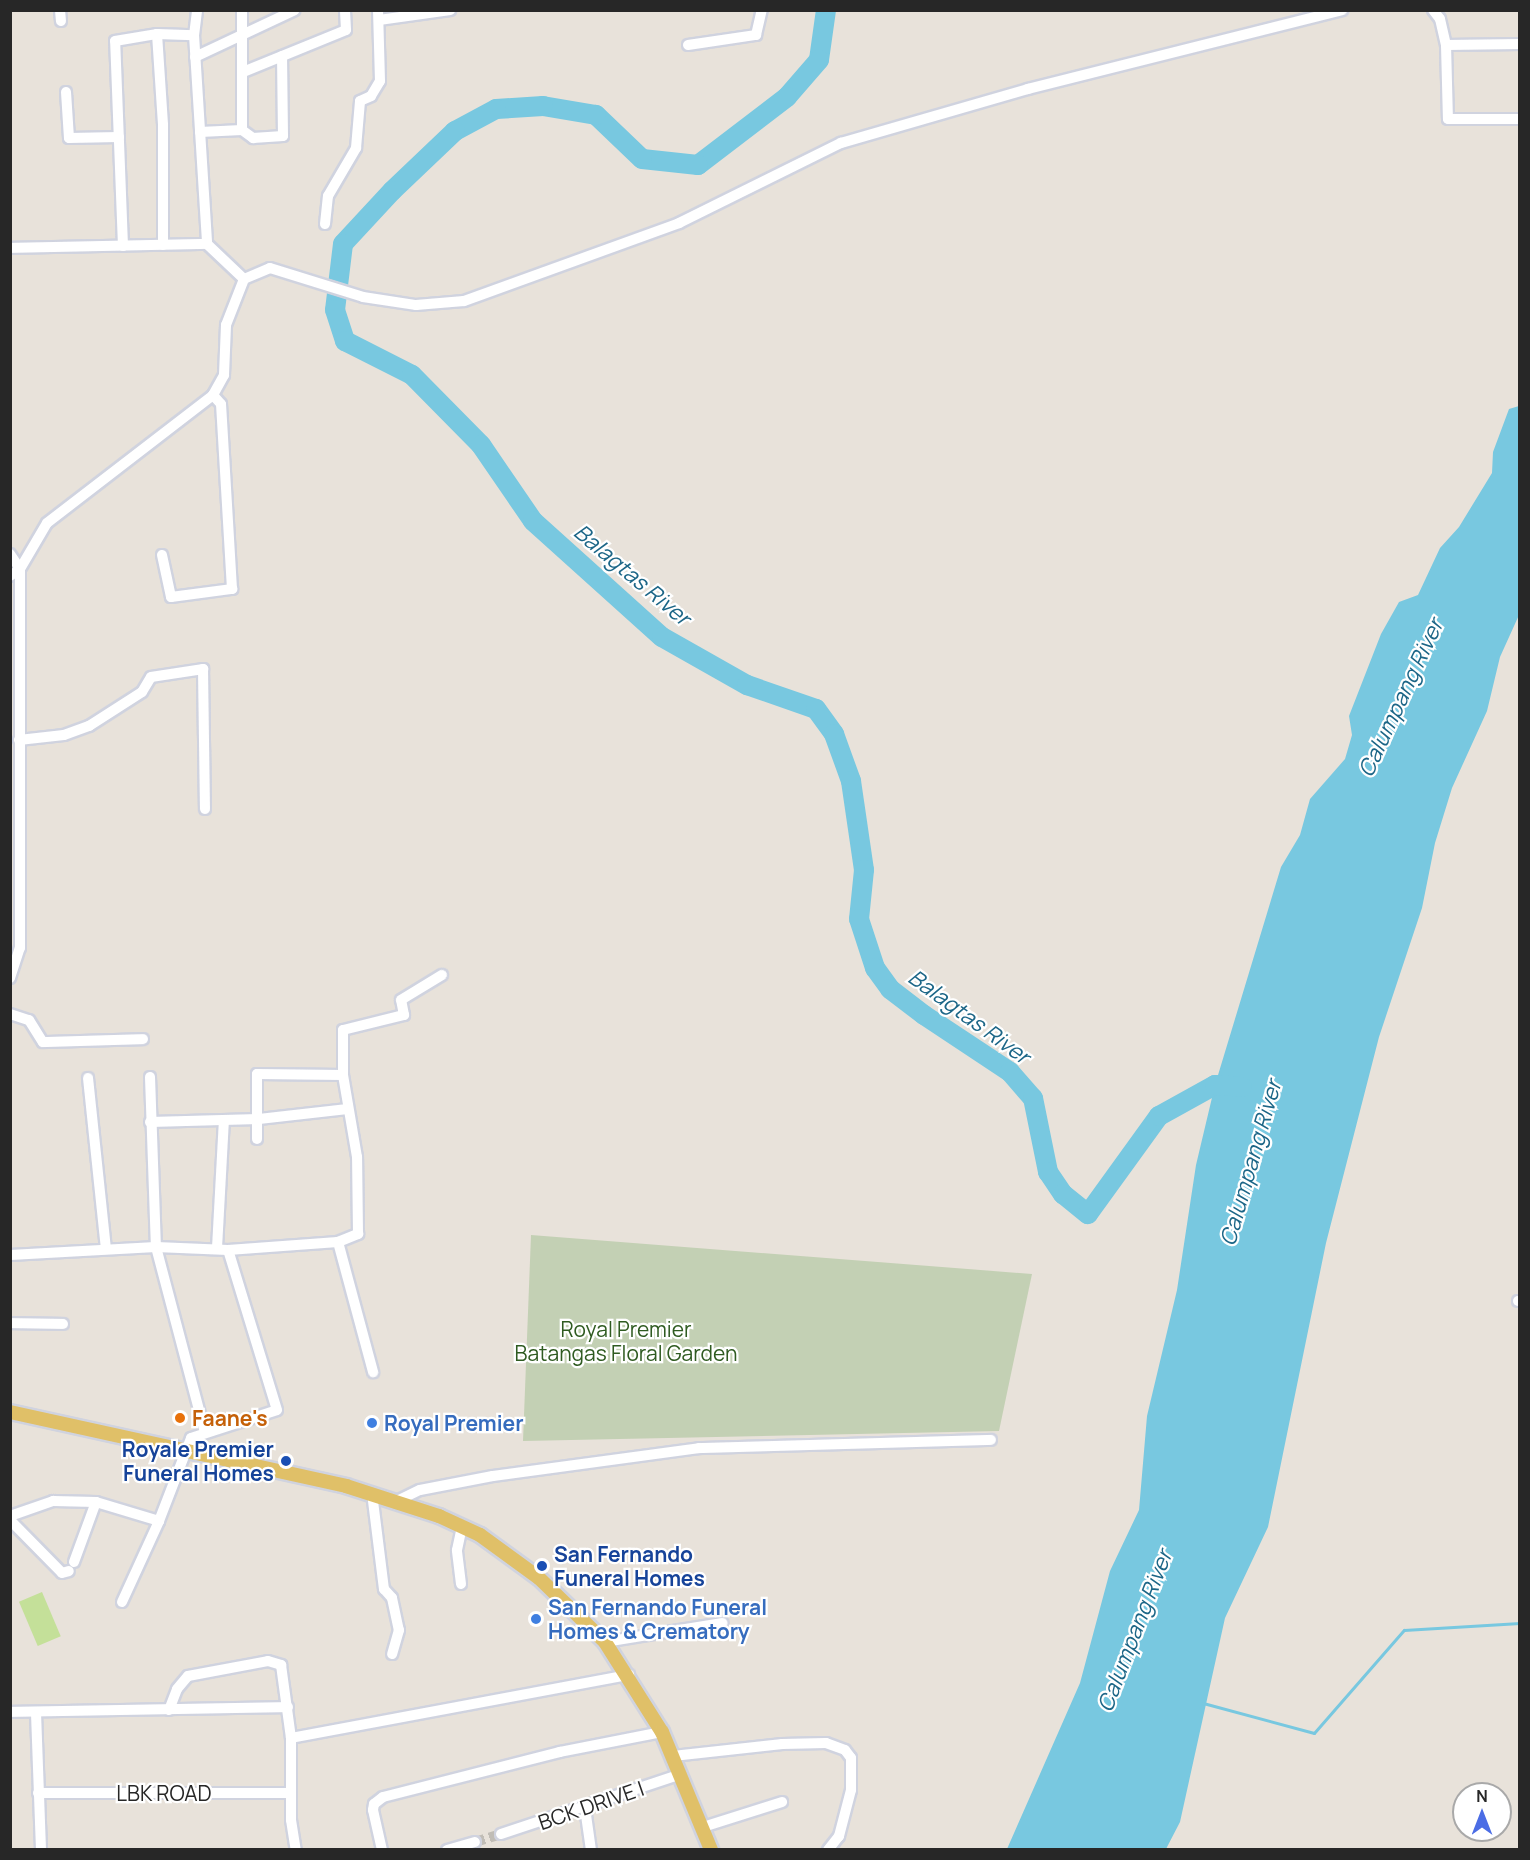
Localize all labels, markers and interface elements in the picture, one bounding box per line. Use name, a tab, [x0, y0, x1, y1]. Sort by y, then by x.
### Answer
water label: Balagtas River	[569, 519, 695, 631]
water label: Calumpang River	[1353, 615, 1449, 781]
water label: Balagtas River	[903, 964, 1035, 1070]
water label: Calumpang River	[1215, 1077, 1287, 1249]
park label: Royal Premier Batangas Floral Garden	[515, 1316, 737, 1366]
place label: Faane's	[192, 1405, 268, 1431]
place label: Royal Premier	[384, 1410, 524, 1436]
marker: Faane's	[173, 1411, 187, 1425]
marker: Royal Premier	[365, 1416, 379, 1430]
place label: Royale Premier Funeral Homes	[122, 1436, 274, 1486]
marker: Royale Premier Funeral Homes	[279, 1454, 293, 1468]
place label: San Fernando Funeral Homes	[554, 1541, 705, 1591]
water label: Calumpang River	[1092, 1546, 1178, 1716]
marker: San Fernando Funeral Homes	[535, 1559, 549, 1573]
place label: San Fernando Funeral Homes & Crematory	[548, 1594, 767, 1644]
marker: San Fernando Funeral Homes & Crematory	[529, 1612, 543, 1626]
street label: BCK DRIVE I	[535, 1775, 647, 1835]
street label: LBK ROAD	[116, 1780, 212, 1806]
north arrow	[1452, 1782, 1512, 1842]
text: N	[1476, 1785, 1488, 1807]

